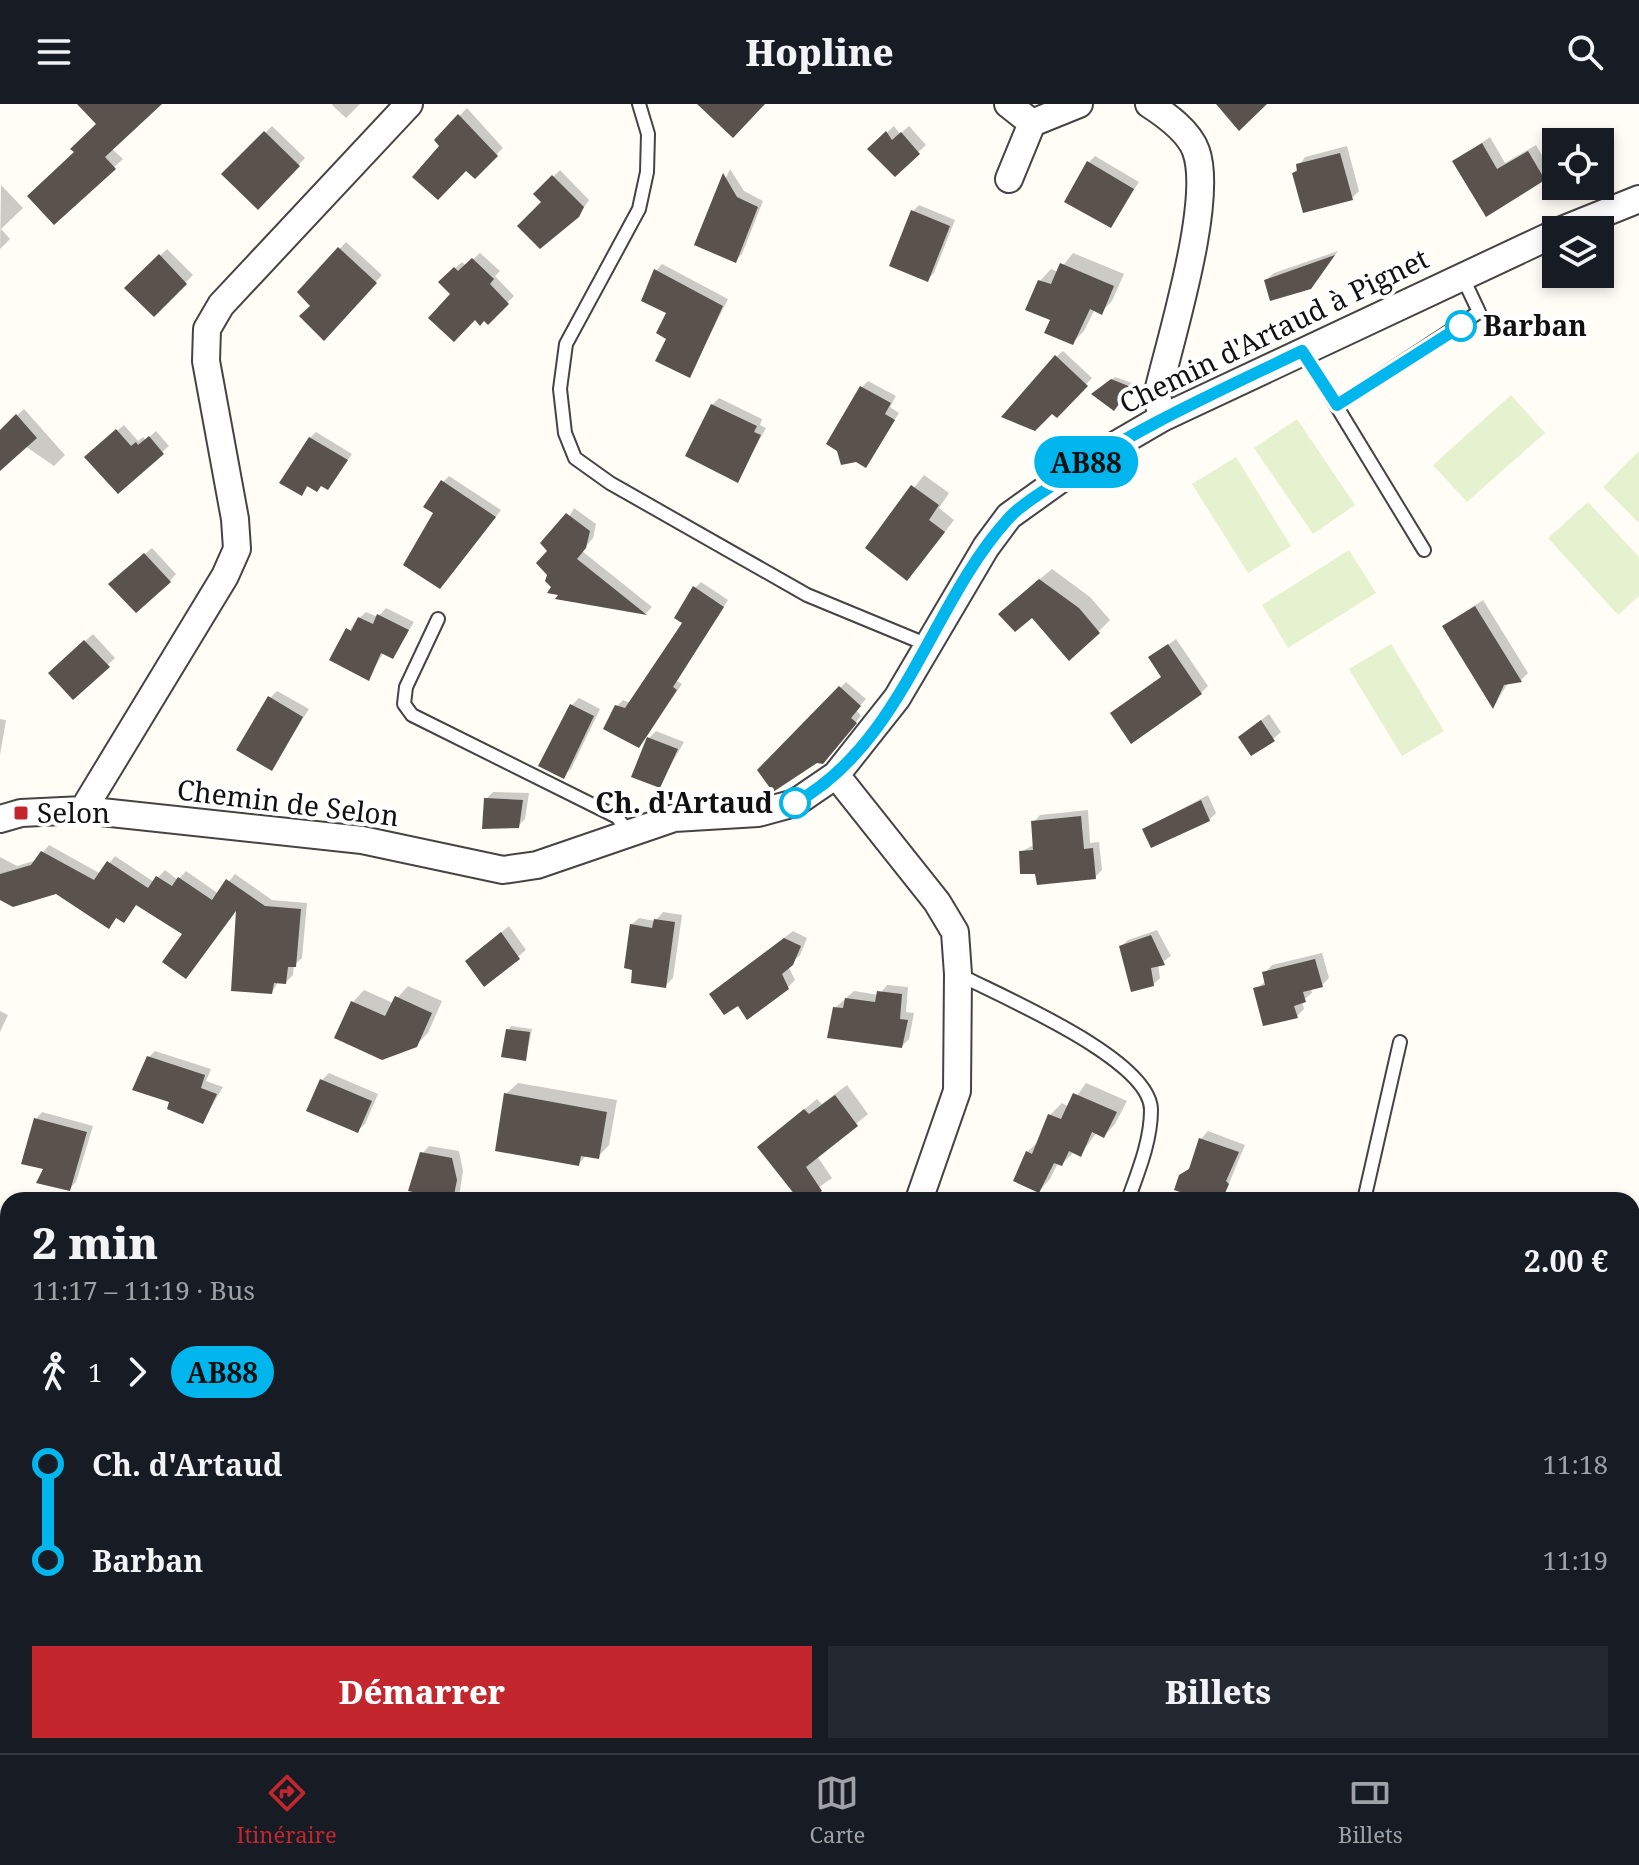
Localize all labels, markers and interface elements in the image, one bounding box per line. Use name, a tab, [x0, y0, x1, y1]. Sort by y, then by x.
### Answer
text: Hopline	[746, 28, 894, 77]
icon: menu	[32, 30, 76, 74]
icon: search	[1563, 30, 1607, 74]
map controls	[1542, 128, 1614, 288]
button: locate	[1542, 128, 1614, 200]
button: layers	[1542, 216, 1614, 288]
street label: Chemin d'Artaud à Pignet	[1113, 239, 1435, 422]
place label: Barban	[1483, 306, 1587, 344]
marker: Barban	[1446, 311, 1476, 341]
line badge: AB88	[1030, 436, 1142, 488]
text: AB88	[1050, 443, 1122, 481]
street label: Chemin de Selon	[175, 770, 401, 834]
place label: Ch. d'Artaud	[595, 783, 773, 821]
marker: Ch. d'Artaud	[780, 788, 810, 818]
place label: Selon	[37, 793, 110, 831]
marker: Selon	[12, 804, 30, 822]
text: 2 min	[32, 1212, 158, 1272]
text: 2.00 €	[1524, 1240, 1608, 1281]
text: 11:17 – 11:19 · Bus	[32, 1272, 255, 1308]
icon: walk	[32, 1350, 76, 1394]
icon: forward	[115, 1350, 159, 1394]
text: AB88	[187, 1353, 258, 1391]
text: 1	[88, 1354, 103, 1390]
text: Ch. d'Artaud	[92, 1444, 282, 1485]
text: 11:18	[1542, 1446, 1608, 1482]
text: Barban	[92, 1540, 203, 1581]
text: 11:19	[1542, 1542, 1608, 1578]
button: Démarrer	[32, 1646, 812, 1738]
button: Billets	[828, 1646, 1608, 1738]
tab: Itinéraire	[236, 1771, 337, 1849]
tab: Carte	[810, 1771, 865, 1849]
tab: Billets	[1338, 1771, 1403, 1849]

